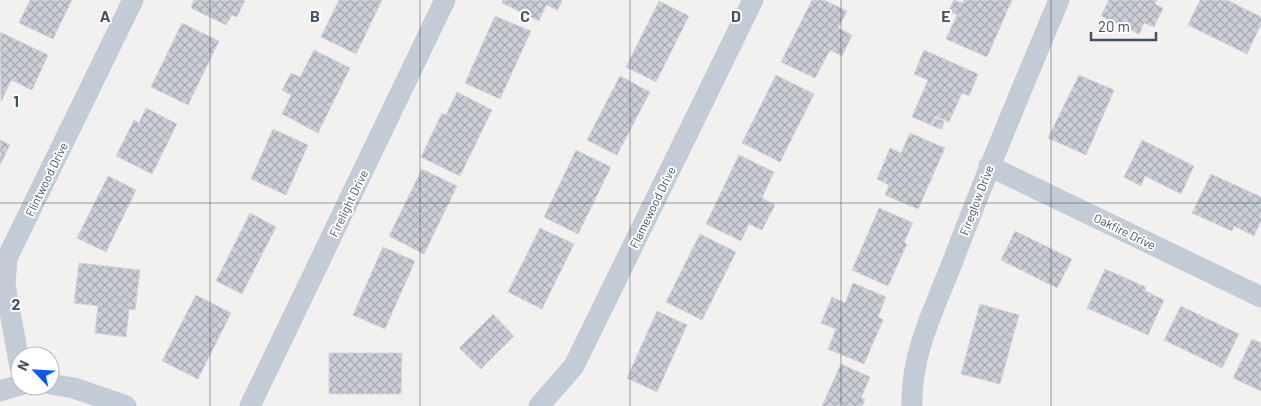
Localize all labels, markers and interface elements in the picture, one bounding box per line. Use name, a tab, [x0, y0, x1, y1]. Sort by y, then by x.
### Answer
text: A	[100, 6, 111, 25]
text: B	[310, 6, 320, 25]
text: C	[520, 6, 530, 25]
text: D	[731, 6, 741, 25]
text: E	[941, 6, 951, 25]
scale bar	[1091, 10, 1156, 42]
text: 20 m	[1098, 17, 1130, 35]
text: 1	[13, 91, 19, 110]
street label: Flintwood Drive	[22, 140, 70, 218]
street label: Fireglow Drive	[956, 163, 996, 237]
street label: Flamewood Drive	[626, 164, 678, 250]
street label: Firelight Drive	[326, 167, 370, 239]
street label: Oakfire Drive	[1092, 210, 1158, 252]
text: 2	[12, 294, 21, 313]
north arrow	[10, 346, 60, 396]
text: N	[13, 357, 32, 373]

